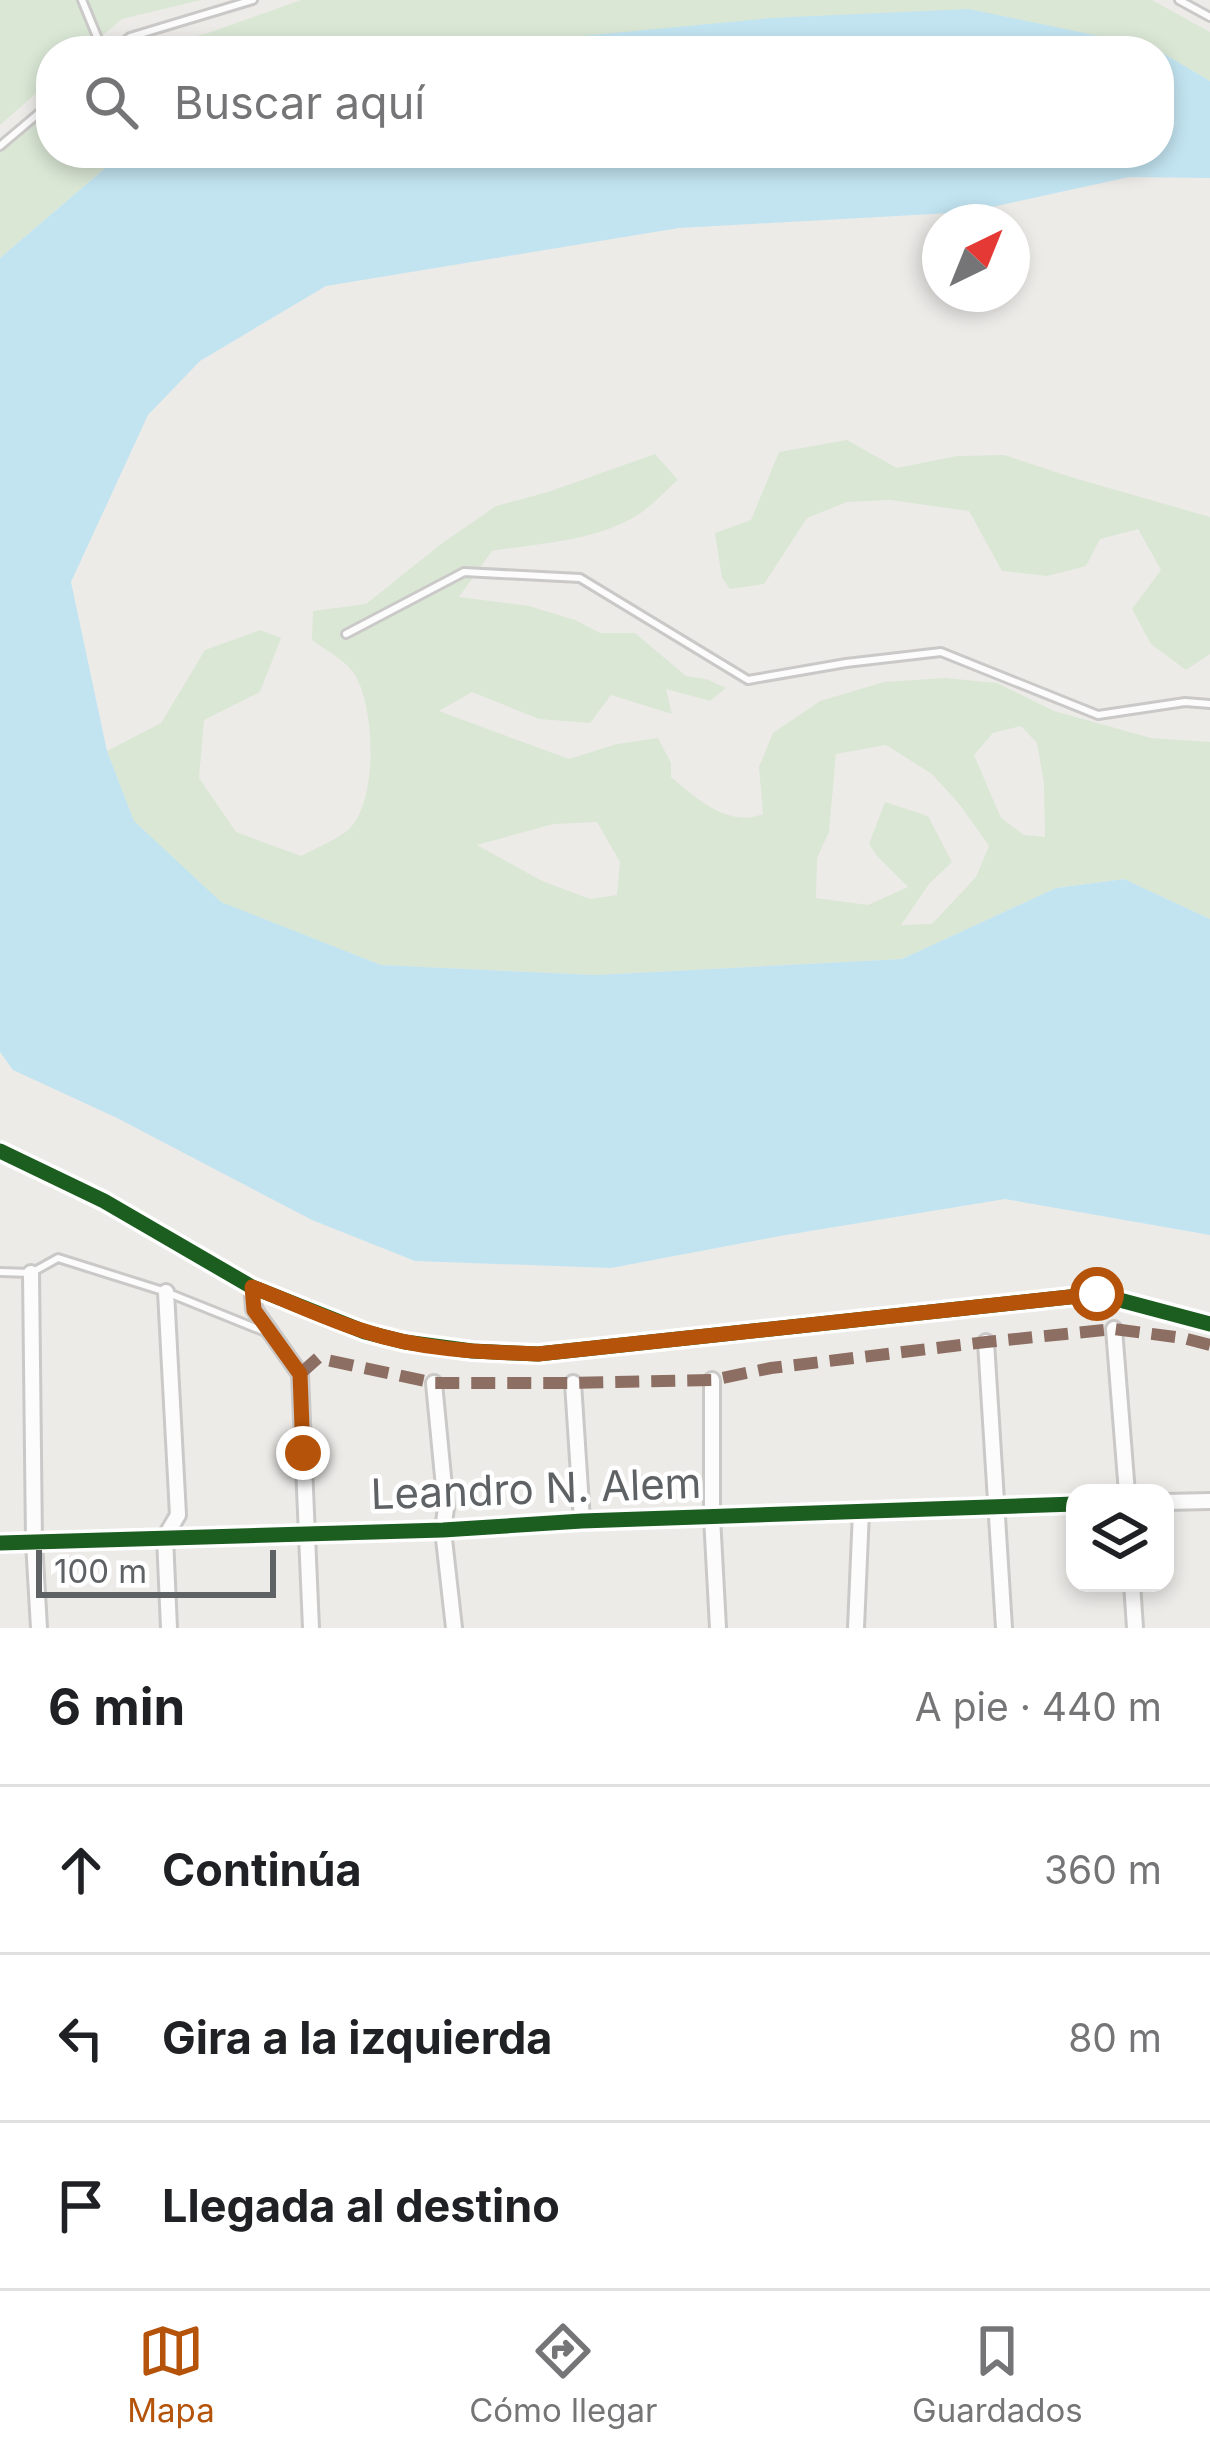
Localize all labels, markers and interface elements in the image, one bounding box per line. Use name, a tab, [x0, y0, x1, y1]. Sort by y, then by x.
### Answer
search box	[36, 36, 1174, 168]
icon: search	[78, 69, 144, 135]
text: Buscar aquí	[174, 75, 425, 130]
north arrow	[922, 204, 1030, 312]
route start	[1070, 1267, 1124, 1321]
route end	[276, 1426, 330, 1480]
street label: Leandro N. Alem	[370, 1457, 702, 1519]
map controls	[1066, 1484, 1174, 1592]
button: layers	[1066, 1484, 1174, 1592]
scale bar	[36, 1544, 276, 1597]
text: 100 m	[54, 1551, 147, 1591]
text: 6 min	[48, 1676, 185, 1737]
text: A pie · 440 m	[915, 1683, 1162, 1730]
icon: ahead	[48, 1837, 114, 1903]
text: Continúa	[162, 1842, 362, 1897]
text: 360 m	[1044, 1846, 1162, 1893]
icon: left	[48, 2005, 114, 2071]
text: Gira a la izquierda	[162, 2010, 552, 2065]
text: 80 m	[1068, 2014, 1162, 2061]
icon: arrive	[48, 2173, 114, 2239]
text: Llegada al destino	[162, 2178, 560, 2233]
tab: Mapa	[127, 2318, 215, 2430]
tab: Cómo llegar	[469, 2318, 658, 2430]
tab: Guardados	[912, 2318, 1083, 2430]

